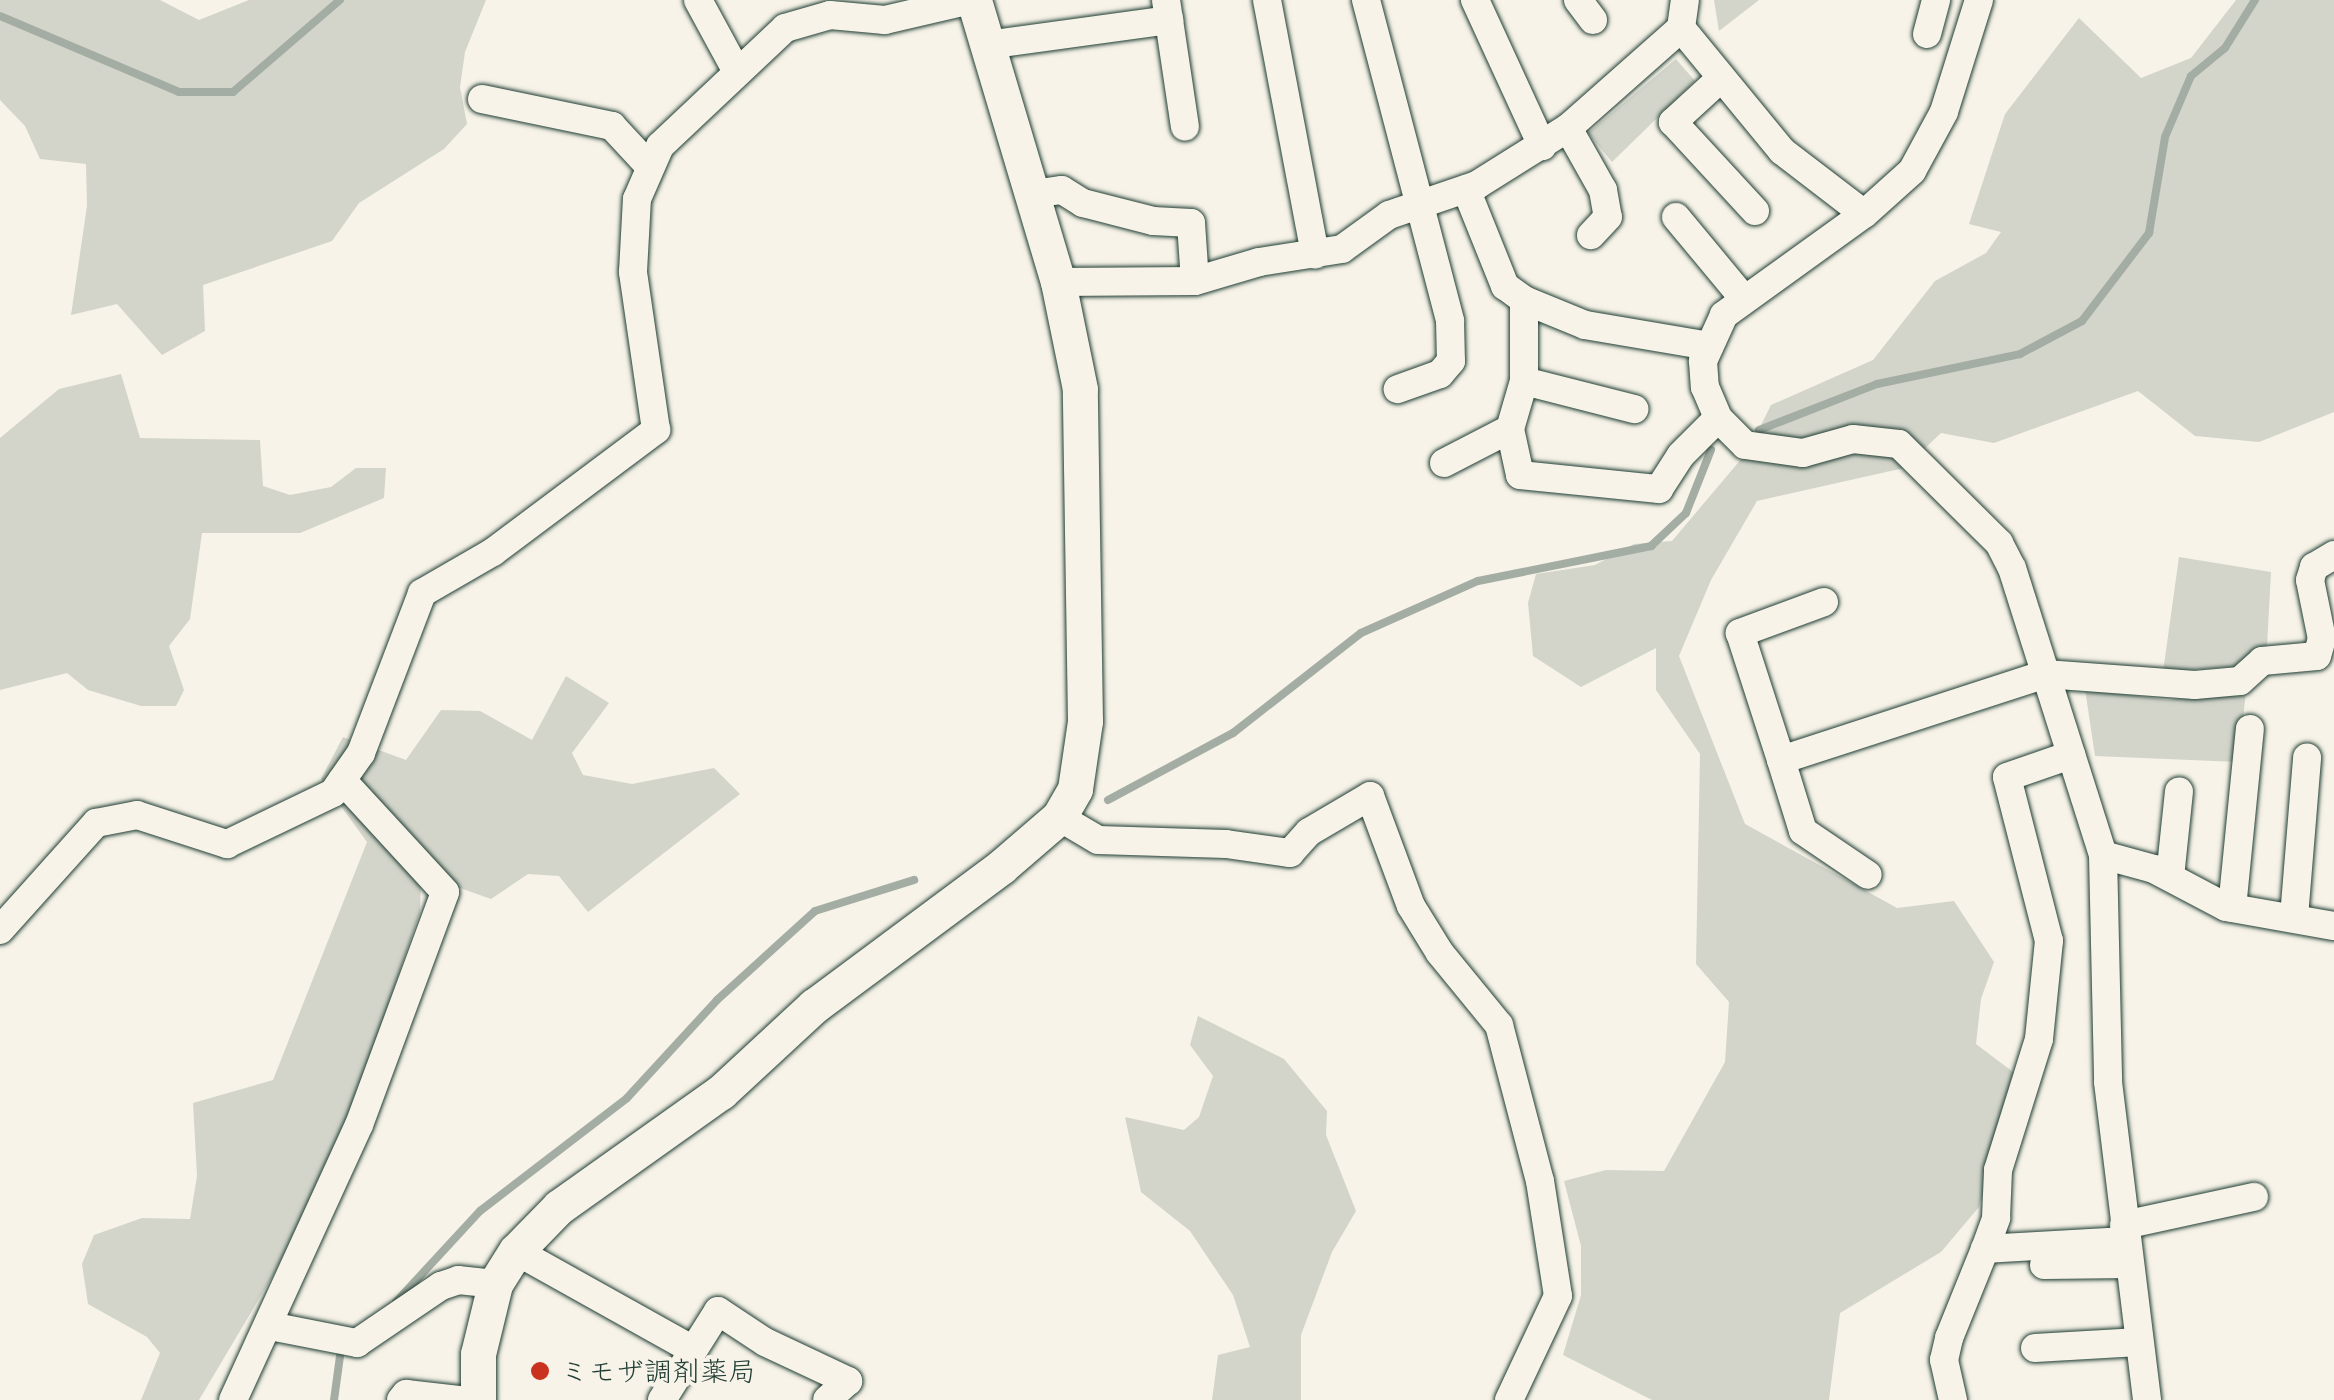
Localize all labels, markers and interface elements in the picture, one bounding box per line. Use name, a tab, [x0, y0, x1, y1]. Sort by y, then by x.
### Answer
place label: ミモザ調剤薬局	[560, 1354, 756, 1388]
marker: ミモザ調剤薬局	[529, 1360, 551, 1382]

